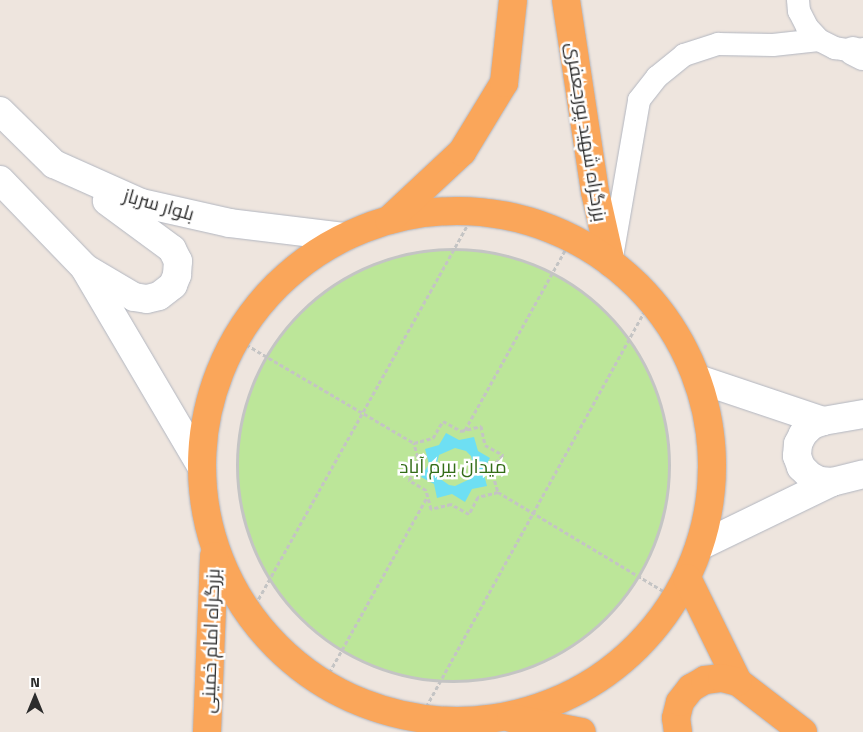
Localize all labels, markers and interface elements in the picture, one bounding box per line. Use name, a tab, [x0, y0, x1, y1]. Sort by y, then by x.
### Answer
street label: بزرگراه شهید پورجعفری	[562, 41, 612, 223]
street label: بلوار سرباز	[121, 183, 197, 225]
park label: میدان بیرم آباد	[399, 455, 507, 477]
street label: بزرگراه امام خمینی	[196, 568, 224, 714]
text: N	[30, 671, 40, 692]
north arrow	[10, 672, 60, 722]

